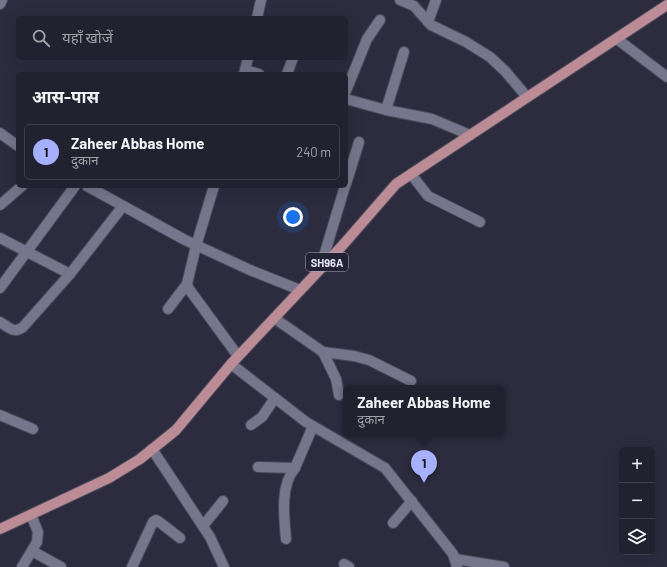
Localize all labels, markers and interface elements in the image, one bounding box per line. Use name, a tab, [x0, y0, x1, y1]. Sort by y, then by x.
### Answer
search box	[16, 16, 348, 60]
icon: search	[30, 27, 52, 49]
text: यहाँ खोजें	[62, 28, 113, 46]
text: आस-पास	[32, 86, 99, 106]
text: Zaheer Abbas Home	[71, 134, 205, 152]
text: 1	[44, 144, 48, 160]
text: 240 m	[296, 144, 331, 160]
text: दुकान	[71, 152, 98, 168]
your location	[283, 207, 303, 227]
road number: SH96A	[306, 253, 348, 271]
popup	[343, 385, 505, 437]
text: Zaheer Abbas Home	[357, 393, 491, 411]
text: दुकान	[357, 411, 385, 427]
map controls	[619, 447, 655, 555]
button: +	[619, 447, 655, 483]
pin: 1	[411, 450, 437, 483]
button: −	[619, 483, 655, 519]
button: layers	[619, 519, 655, 555]

